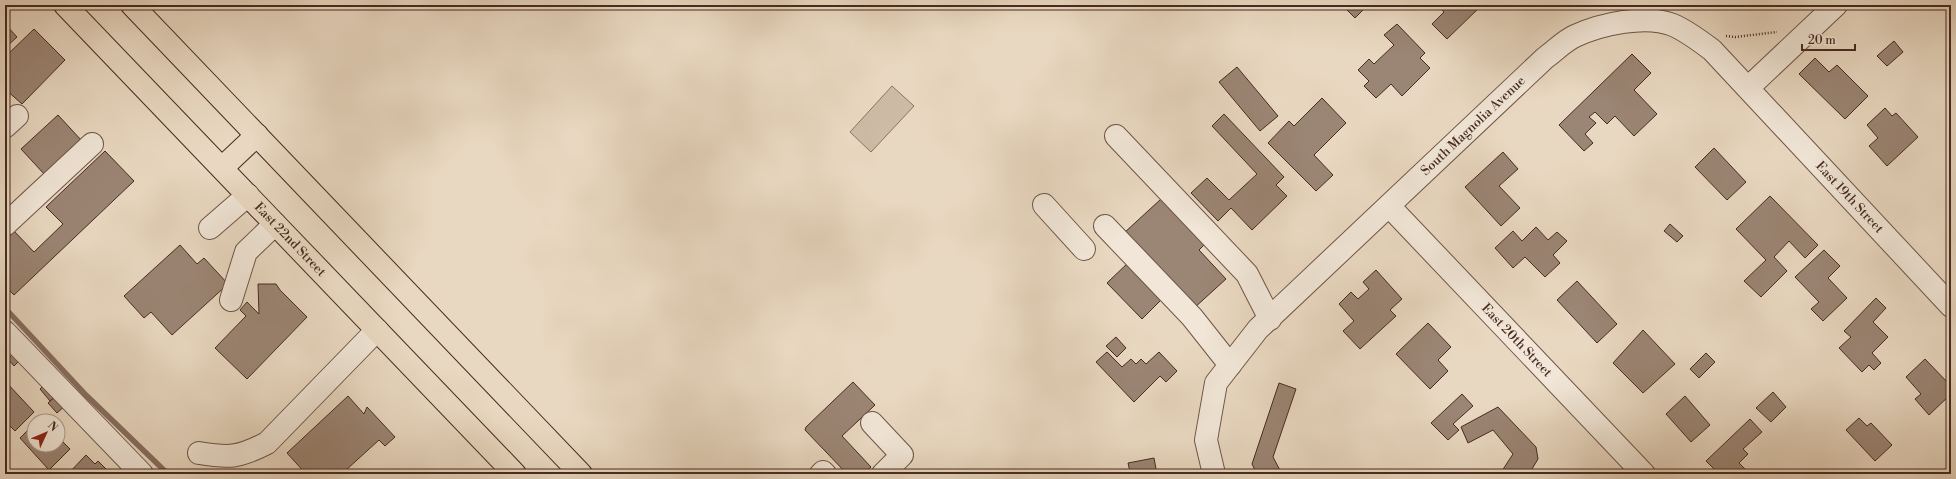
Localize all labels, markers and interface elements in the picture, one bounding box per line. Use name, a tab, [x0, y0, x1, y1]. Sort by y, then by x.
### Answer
scale bar	[1802, 26, 1855, 52]
text: 20 m	[1808, 33, 1836, 48]
street label: South Magnolia Avenue	[1418, 73, 1529, 179]
street label: East 19th Street	[1812, 158, 1887, 237]
street label: East 22nd Street	[251, 199, 330, 280]
street label: East 20th Street	[1478, 300, 1556, 381]
north arrow	[26, 413, 66, 453]
text: N	[44, 419, 61, 435]

